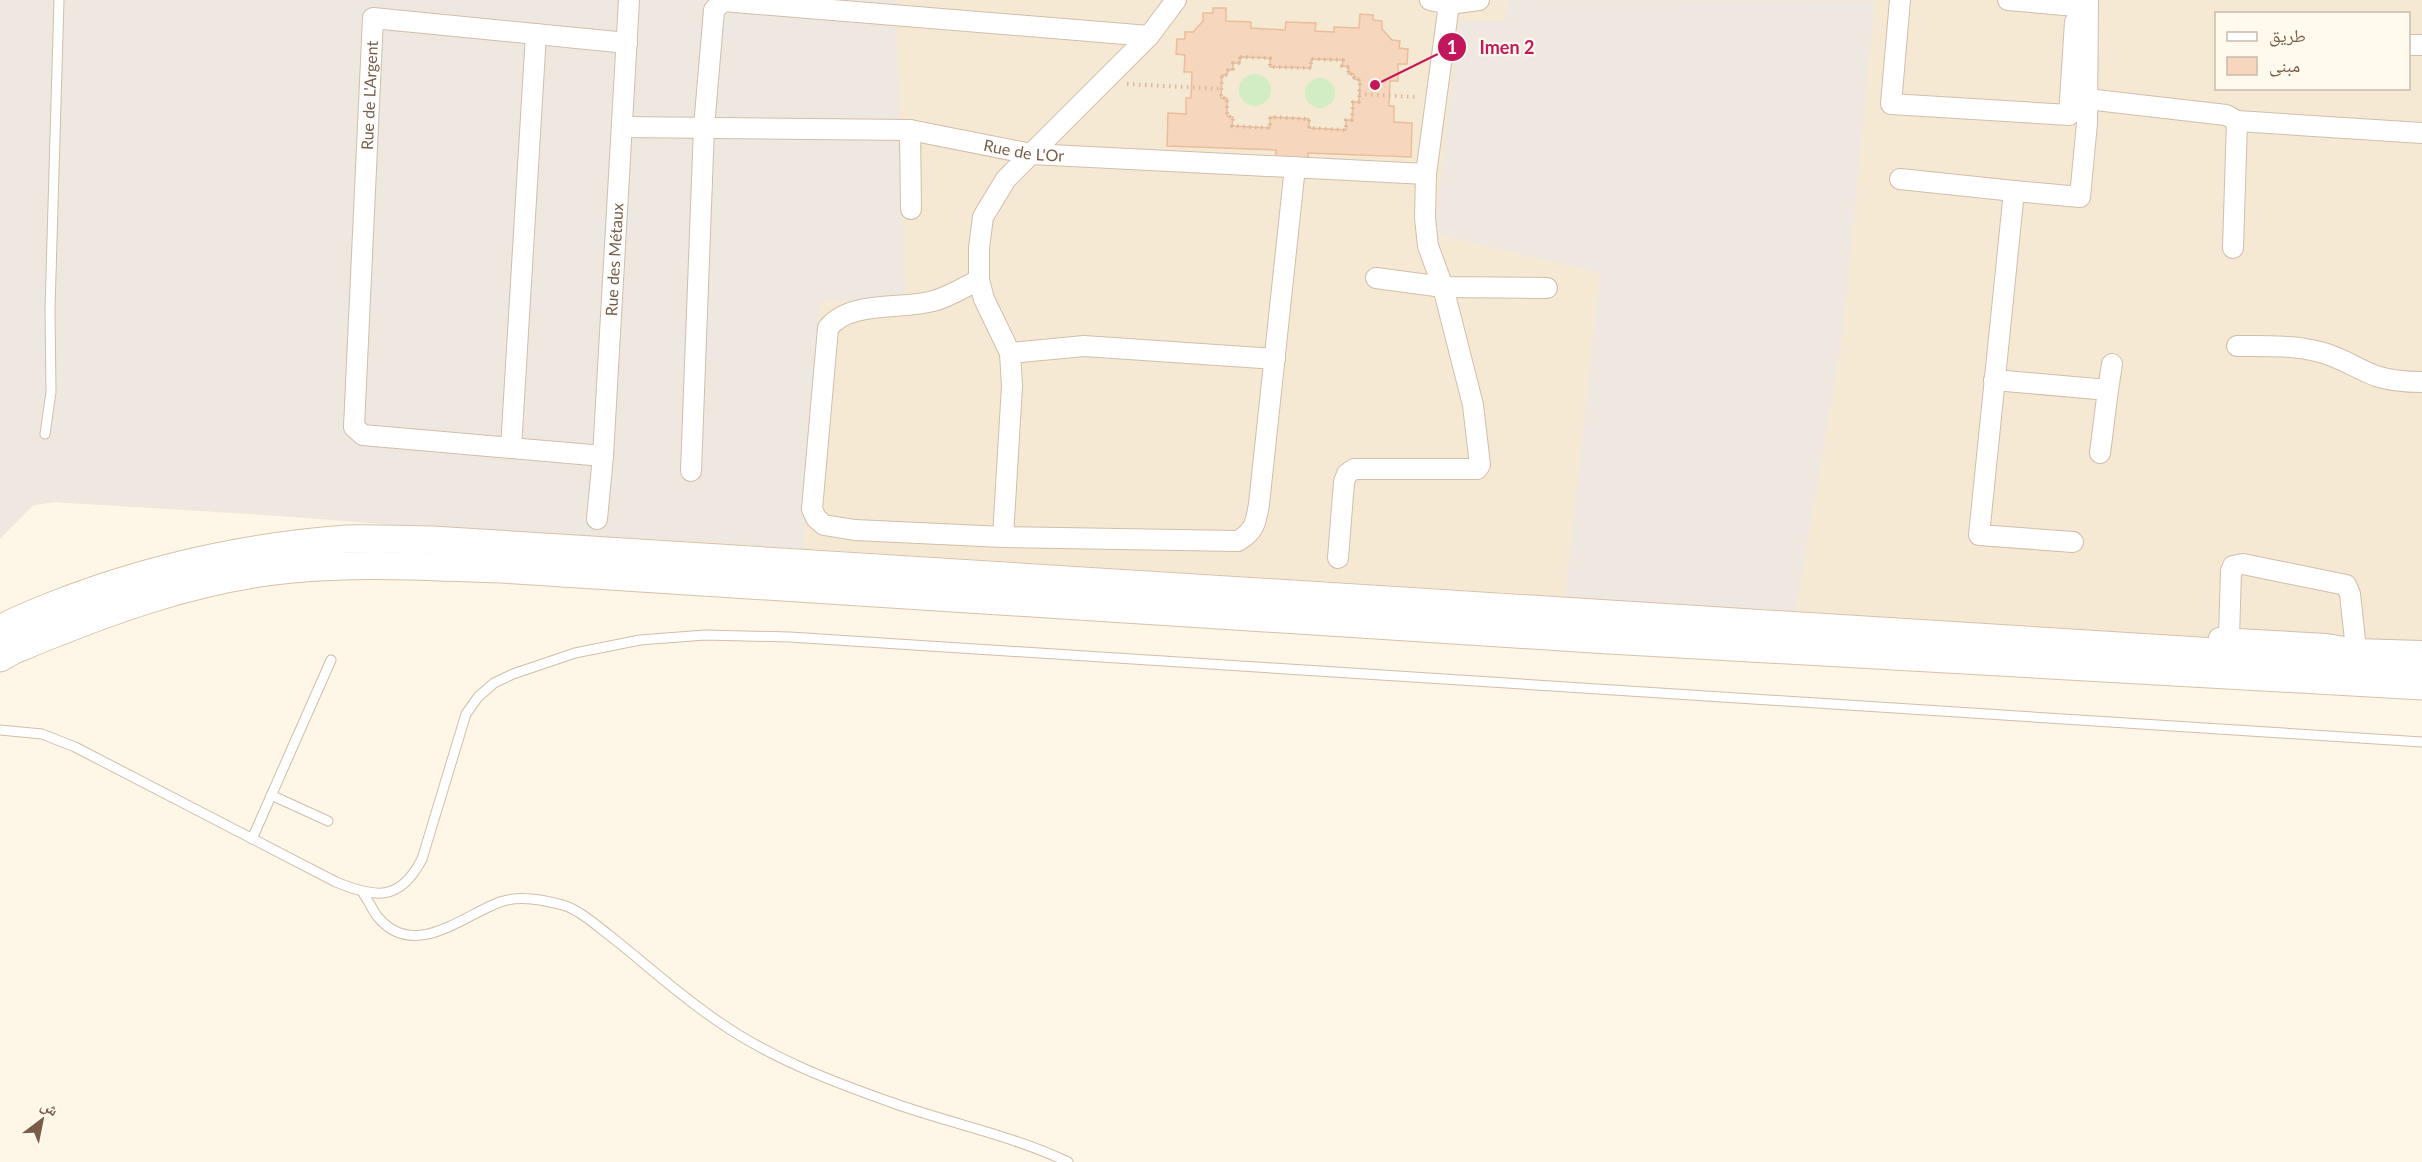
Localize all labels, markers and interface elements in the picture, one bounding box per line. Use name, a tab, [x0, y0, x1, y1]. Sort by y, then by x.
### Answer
legend	[2215, 12, 2410, 90]
text: طريق	[2269, 24, 2306, 47]
callout: Imen 2	[1437, 29, 1546, 65]
text: 1	[1447, 36, 1457, 58]
text: Imen 2	[1480, 36, 1534, 58]
street label: Rue de L'Argent	[357, 40, 381, 150]
text: مبنى	[2269, 54, 2300, 77]
street label: Rue de L'Or	[982, 135, 1065, 165]
street label: Rue des Métaux	[601, 202, 626, 317]
north arrow	[12, 1090, 72, 1150]
text: ش	[37, 1094, 62, 1120]

